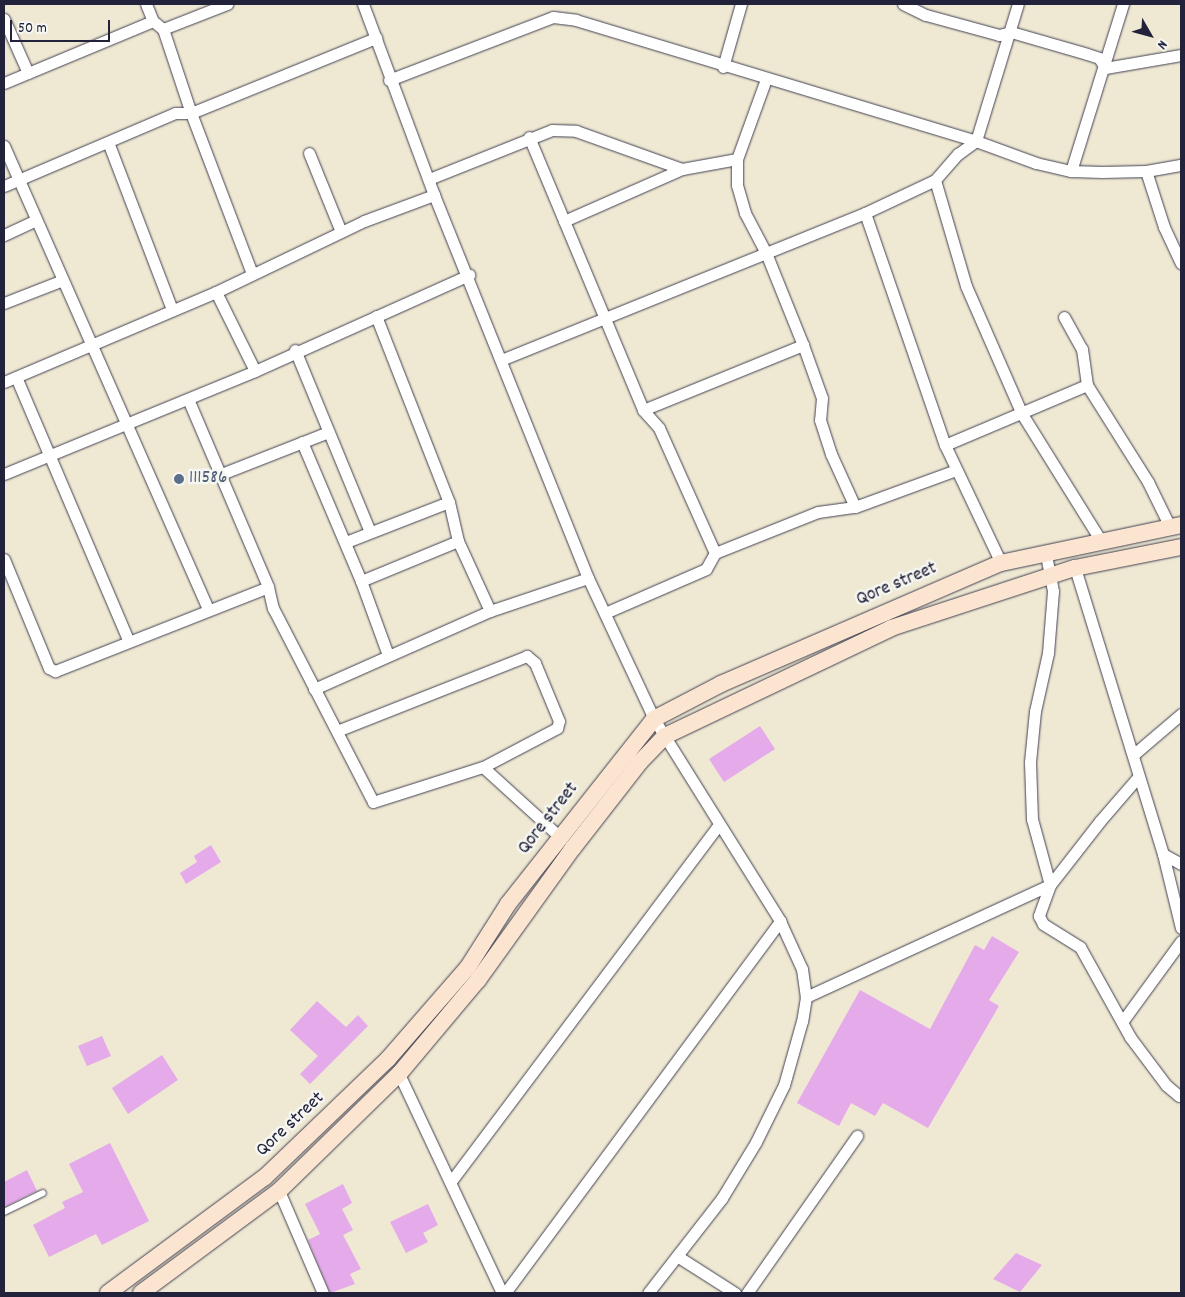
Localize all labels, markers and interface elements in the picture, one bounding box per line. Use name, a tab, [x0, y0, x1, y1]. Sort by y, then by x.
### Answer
scale bar	[12, 10, 112, 42]
north arrow	[1125, 10, 1175, 60]
text: 50 m	[18, 18, 47, 40]
text: N	[1152, 35, 1172, 53]
place label: 111586	[189, 468, 227, 490]
marker: 111586	[173, 473, 185, 485]
street label: Qore street	[853, 558, 941, 612]
street label: Qore street	[514, 778, 584, 860]
street label: Qore street	[252, 1088, 330, 1162]

